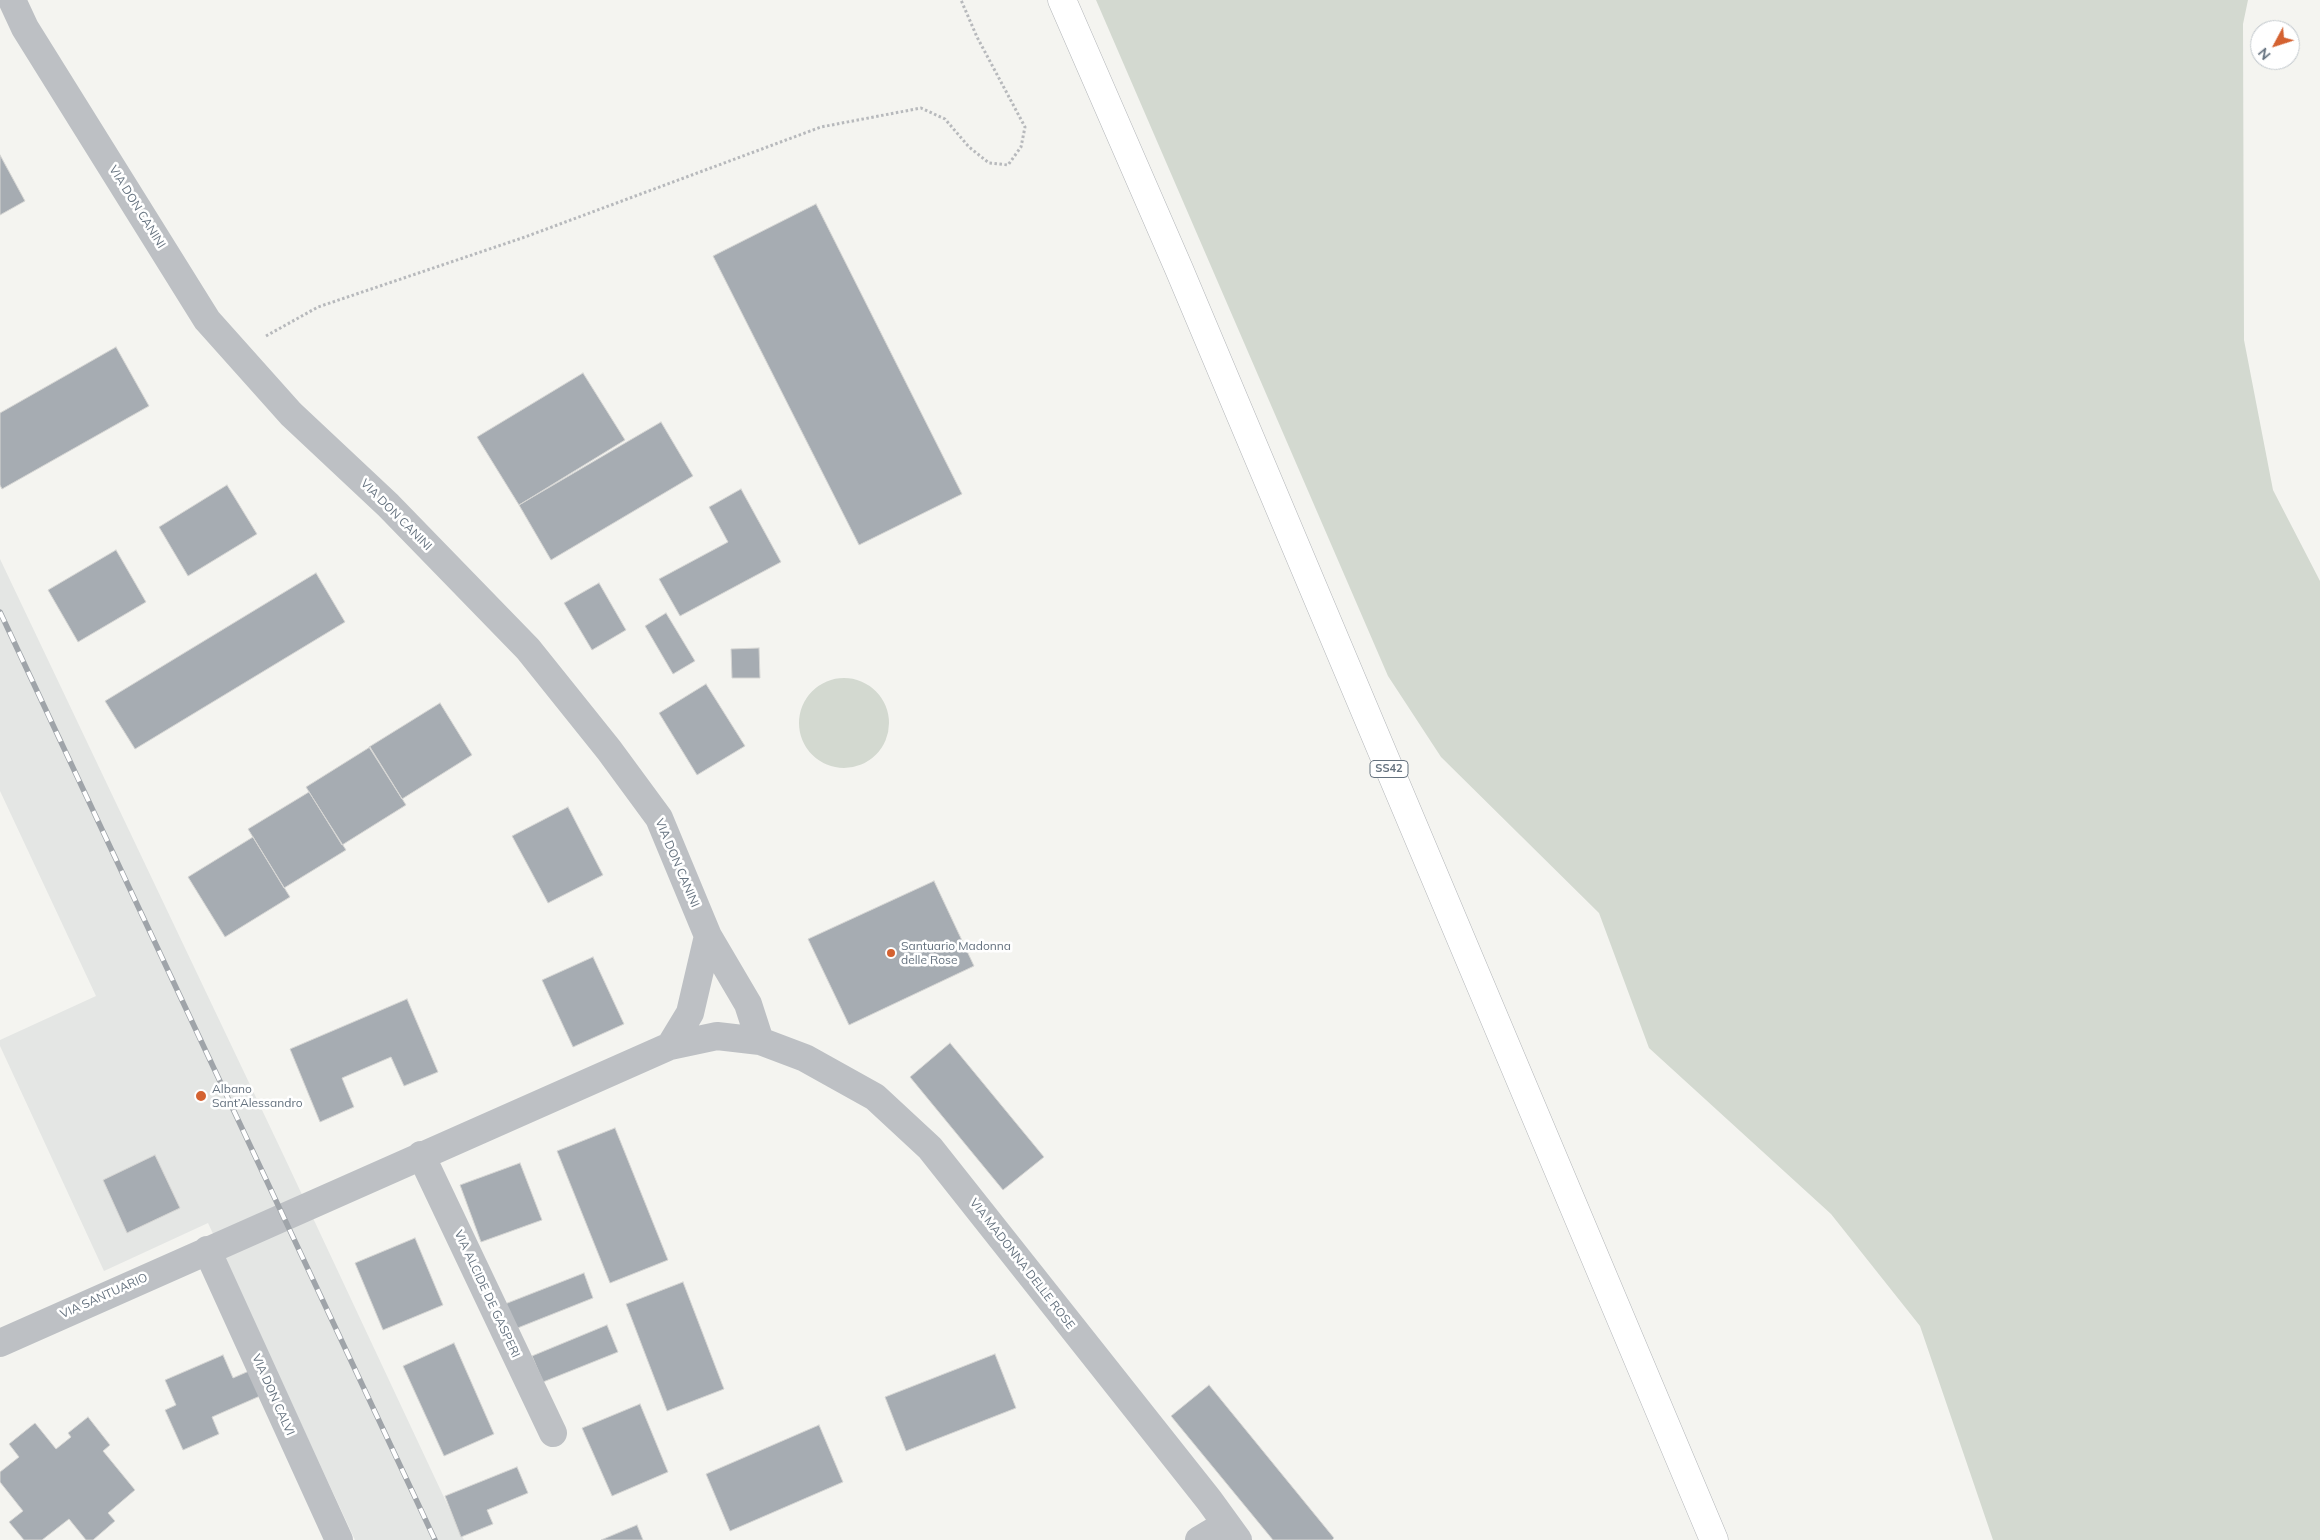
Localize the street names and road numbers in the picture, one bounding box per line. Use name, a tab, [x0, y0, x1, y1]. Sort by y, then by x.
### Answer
street label: VIA DON CANINI	[106, 163, 168, 251]
street label: VIA DON CANINI	[357, 476, 435, 554]
road number: SS42	[1370, 761, 1408, 778]
street label: VIA DON CANINI	[652, 817, 702, 909]
street label: VIA MADONNA DELLE ROSE	[966, 1196, 1078, 1332]
street label: VIA ALCIDE DE GASPERI	[451, 1228, 523, 1360]
street label: VIA SANTUARIO	[58, 1270, 150, 1322]
street label: VIA DON CALVI	[249, 1352, 297, 1438]

